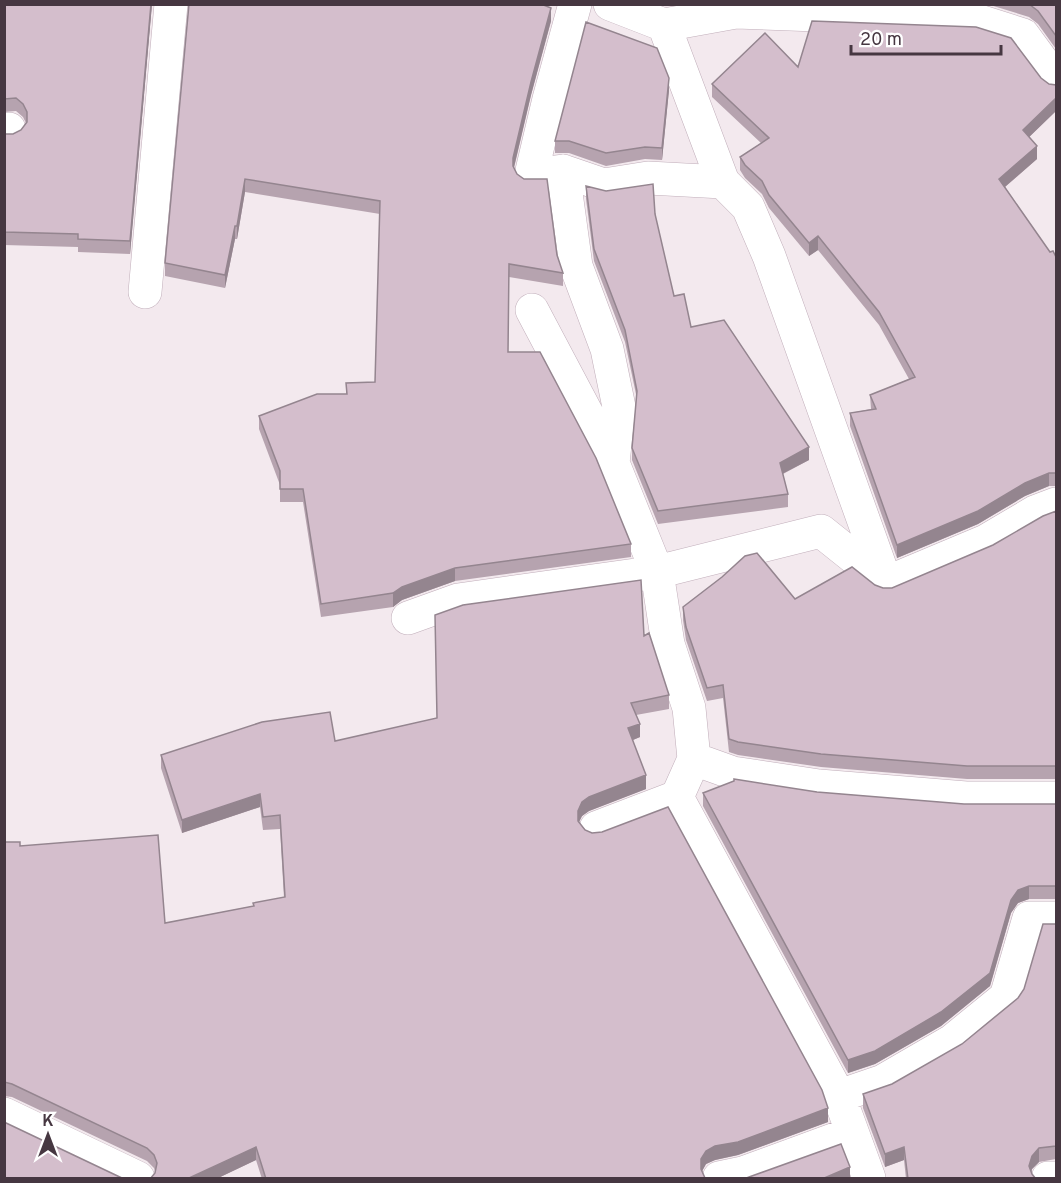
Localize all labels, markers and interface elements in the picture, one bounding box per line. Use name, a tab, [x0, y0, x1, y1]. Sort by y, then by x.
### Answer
scale bar	[851, 18, 1001, 56]
text: 20 m	[860, 29, 902, 52]
north arrow	[18, 1105, 78, 1165]
text: K	[42, 1112, 54, 1132]

